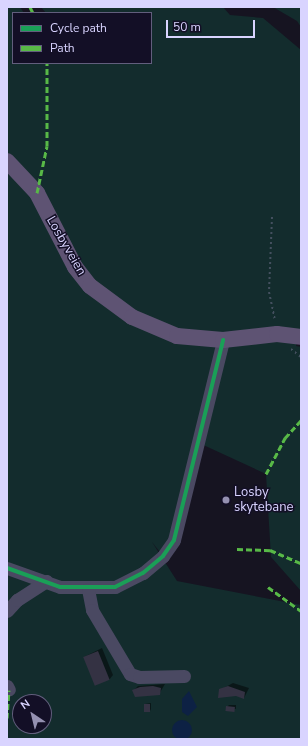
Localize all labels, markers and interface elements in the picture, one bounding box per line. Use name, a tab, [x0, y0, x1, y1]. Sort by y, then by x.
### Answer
legend	[12, 12, 152, 64]
scale bar	[168, 12, 257, 38]
text: 50 m	[173, 19, 201, 35]
text: Cycle path	[50, 20, 107, 36]
text: Path	[50, 40, 75, 56]
street label: Losbyveien	[43, 214, 89, 278]
place label: Losby skytebane	[234, 485, 294, 516]
marker: Losby skytebane	[221, 495, 231, 505]
north arrow	[12, 694, 52, 734]
text: N	[18, 696, 33, 713]

